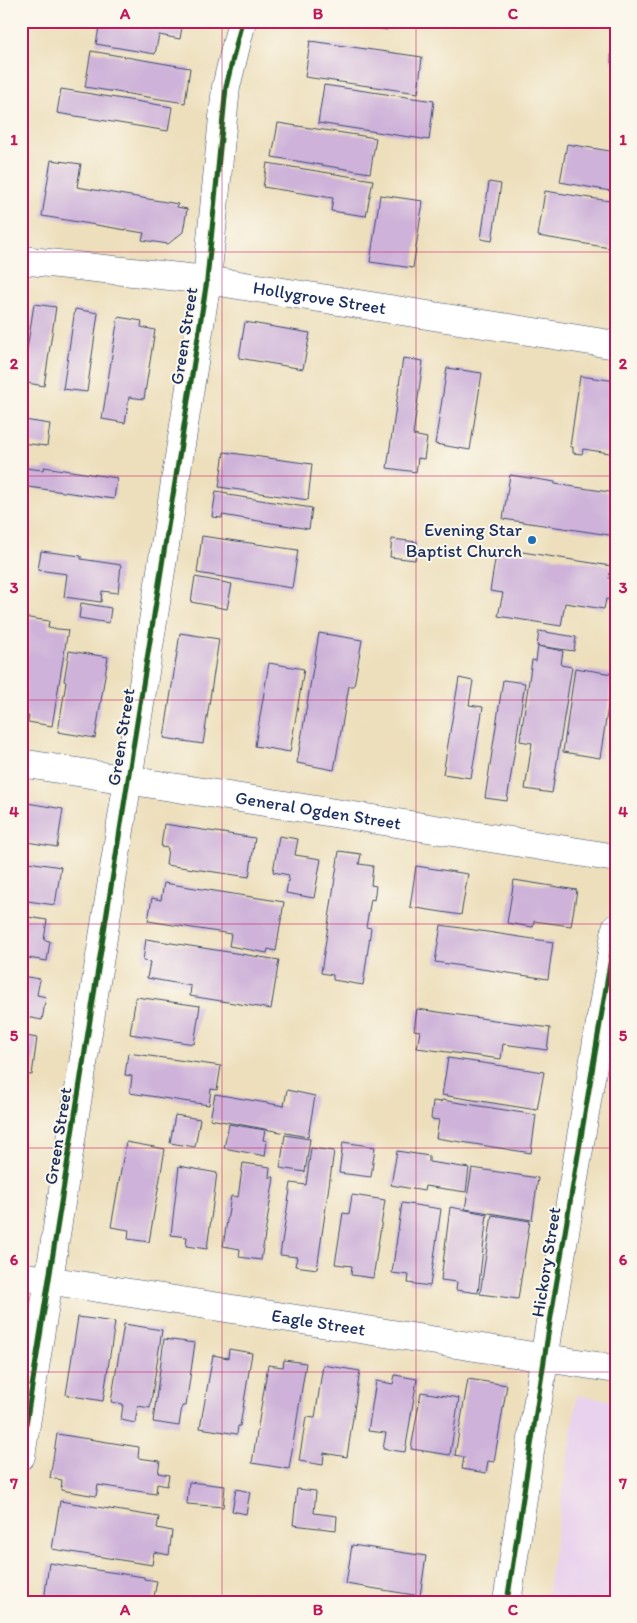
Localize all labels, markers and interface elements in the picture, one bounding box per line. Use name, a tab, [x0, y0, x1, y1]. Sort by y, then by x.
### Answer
text: A	[119, 4, 131, 23]
text: B	[313, 4, 324, 23]
text: C	[508, 4, 519, 23]
text: 1	[10, 130, 18, 149]
text: 1	[619, 130, 627, 149]
street label: Hollygrove Street	[251, 276, 388, 319]
street label: Green Street	[165, 285, 203, 386]
text: 2	[10, 354, 19, 373]
text: 2	[619, 354, 628, 373]
place label: Evening Star Baptist Church	[406, 519, 523, 562]
marker: Evening Star Baptist Church	[526, 534, 538, 546]
text: 3	[10, 578, 19, 597]
text: 3	[619, 578, 628, 597]
street label: Green Street	[102, 686, 140, 787]
street label: General Ogden Street	[234, 786, 403, 835]
text: 4	[9, 802, 19, 821]
text: 4	[618, 802, 628, 821]
text: 5	[10, 1026, 19, 1045]
text: 5	[619, 1026, 628, 1045]
street label: Green Street	[39, 1085, 77, 1186]
street label: Hickory Street	[526, 1205, 566, 1319]
text: 6	[10, 1250, 19, 1269]
text: 6	[619, 1250, 628, 1269]
street label: Eagle Street	[270, 1304, 367, 1341]
text: 7	[9, 1474, 18, 1493]
text: 7	[618, 1474, 627, 1493]
text: A	[119, 1600, 131, 1619]
text: B	[313, 1600, 324, 1619]
text: C	[508, 1600, 519, 1619]

